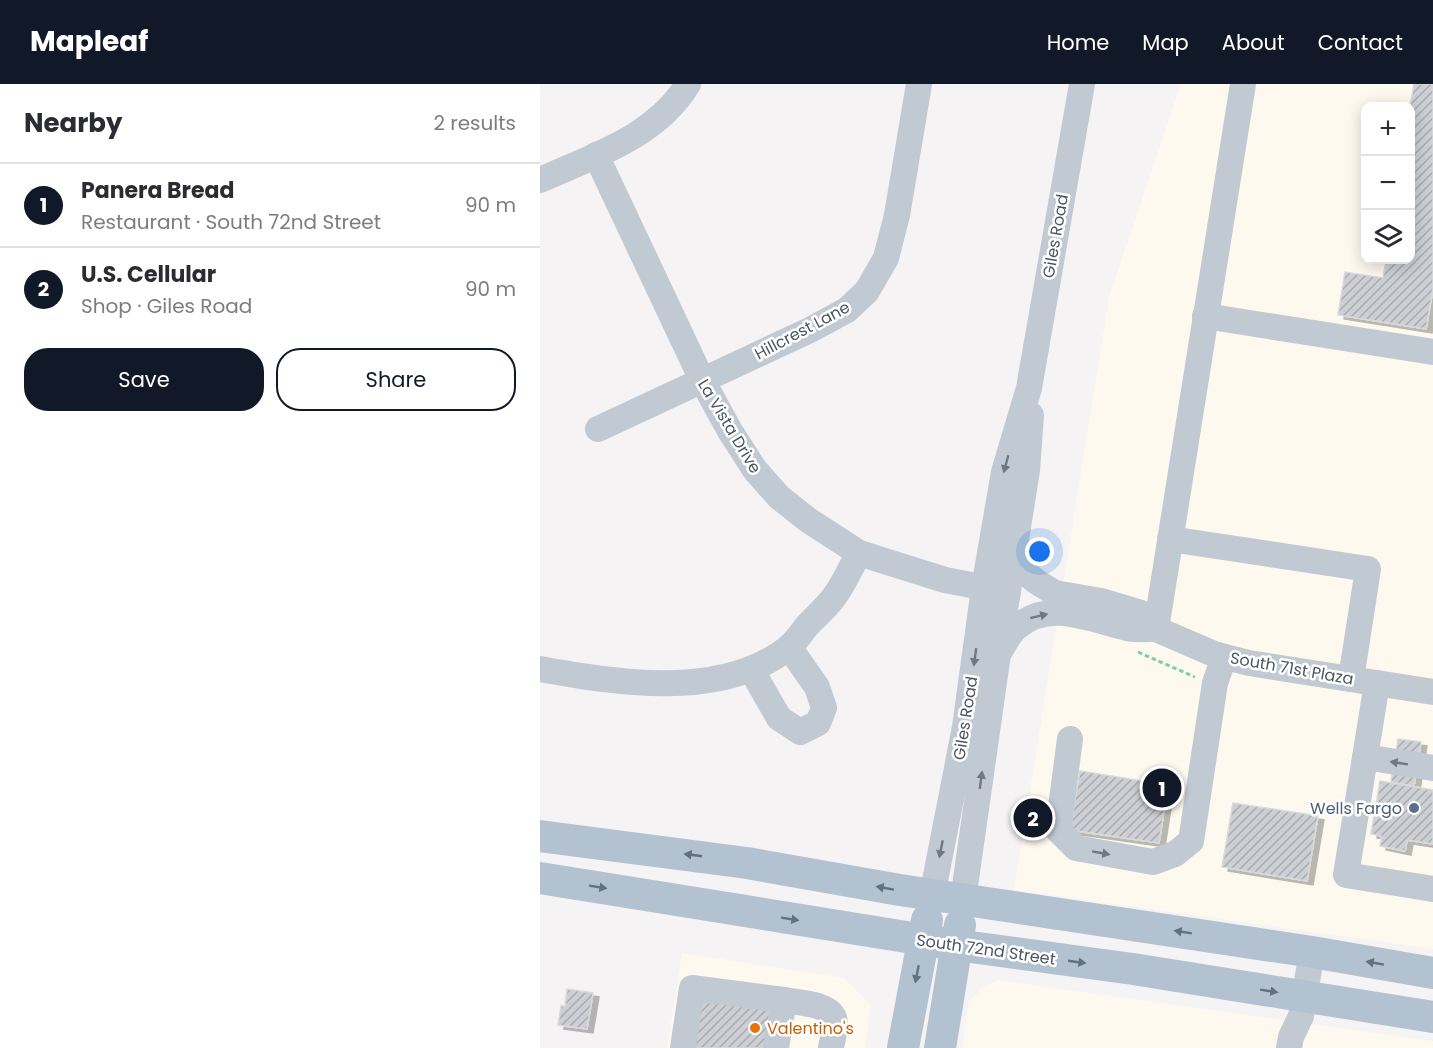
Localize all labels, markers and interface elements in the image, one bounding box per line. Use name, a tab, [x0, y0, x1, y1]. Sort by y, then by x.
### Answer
text: Mapleaf	[30, 22, 148, 61]
text: Home	[1047, 28, 1109, 57]
text: Map	[1142, 28, 1189, 57]
text: About	[1222, 28, 1285, 57]
text: Contact	[1318, 28, 1403, 57]
map controls	[1361, 102, 1415, 264]
button: +	[1361, 102, 1415, 156]
text: Nearby	[24, 105, 122, 141]
text: 2 results	[433, 109, 516, 137]
button: −	[1361, 156, 1415, 210]
text: Panera Bread	[81, 175, 234, 206]
text: 1	[40, 191, 47, 219]
text: 90 m	[465, 191, 516, 219]
street label: Giles Road	[1037, 192, 1074, 280]
text: Restaurant · South 72nd Street	[81, 208, 381, 236]
button: layers	[1361, 210, 1415, 264]
text: U.S. Cellular	[81, 259, 216, 290]
text: 2	[38, 275, 49, 303]
text: 90 m	[465, 275, 516, 303]
text: Shop · Giles Road	[81, 292, 252, 320]
street label: Hillcrest Lane	[751, 296, 854, 365]
button: Save	[24, 348, 264, 411]
button: Share	[276, 348, 516, 411]
street label: La Vista Drive	[692, 375, 767, 478]
one-way arrow	[1001, 455, 1010, 473]
your location	[1025, 537, 1054, 566]
one-way arrow	[1030, 610, 1048, 620]
street label: South 71st Plaza	[1229, 646, 1355, 691]
one-way arrow	[970, 647, 979, 666]
street label: Giles Road	[948, 675, 983, 762]
one-way arrow	[1389, 758, 1408, 767]
pin: 1	[1142, 766, 1182, 810]
one-way arrow	[976, 771, 985, 790]
pin: 2	[1014, 796, 1052, 840]
place label: Wells Fargo	[1310, 797, 1402, 820]
marker: Wells Fargo	[1407, 801, 1421, 815]
one-way arrow	[936, 839, 945, 858]
one-way arrow	[1091, 849, 1110, 858]
one-way arrow	[683, 851, 702, 860]
one-way arrow	[588, 883, 607, 892]
one-way arrow	[875, 883, 894, 892]
one-way arrow	[781, 914, 800, 923]
street label: South 72nd Street	[915, 928, 1057, 971]
one-way arrow	[1173, 928, 1192, 937]
one-way arrow	[1067, 957, 1086, 966]
one-way arrow	[1366, 958, 1385, 967]
one-way arrow	[912, 964, 921, 983]
one-way arrow	[1260, 987, 1279, 996]
place label: Valentino's	[767, 1017, 854, 1040]
marker: Valentino's	[748, 1021, 762, 1035]

